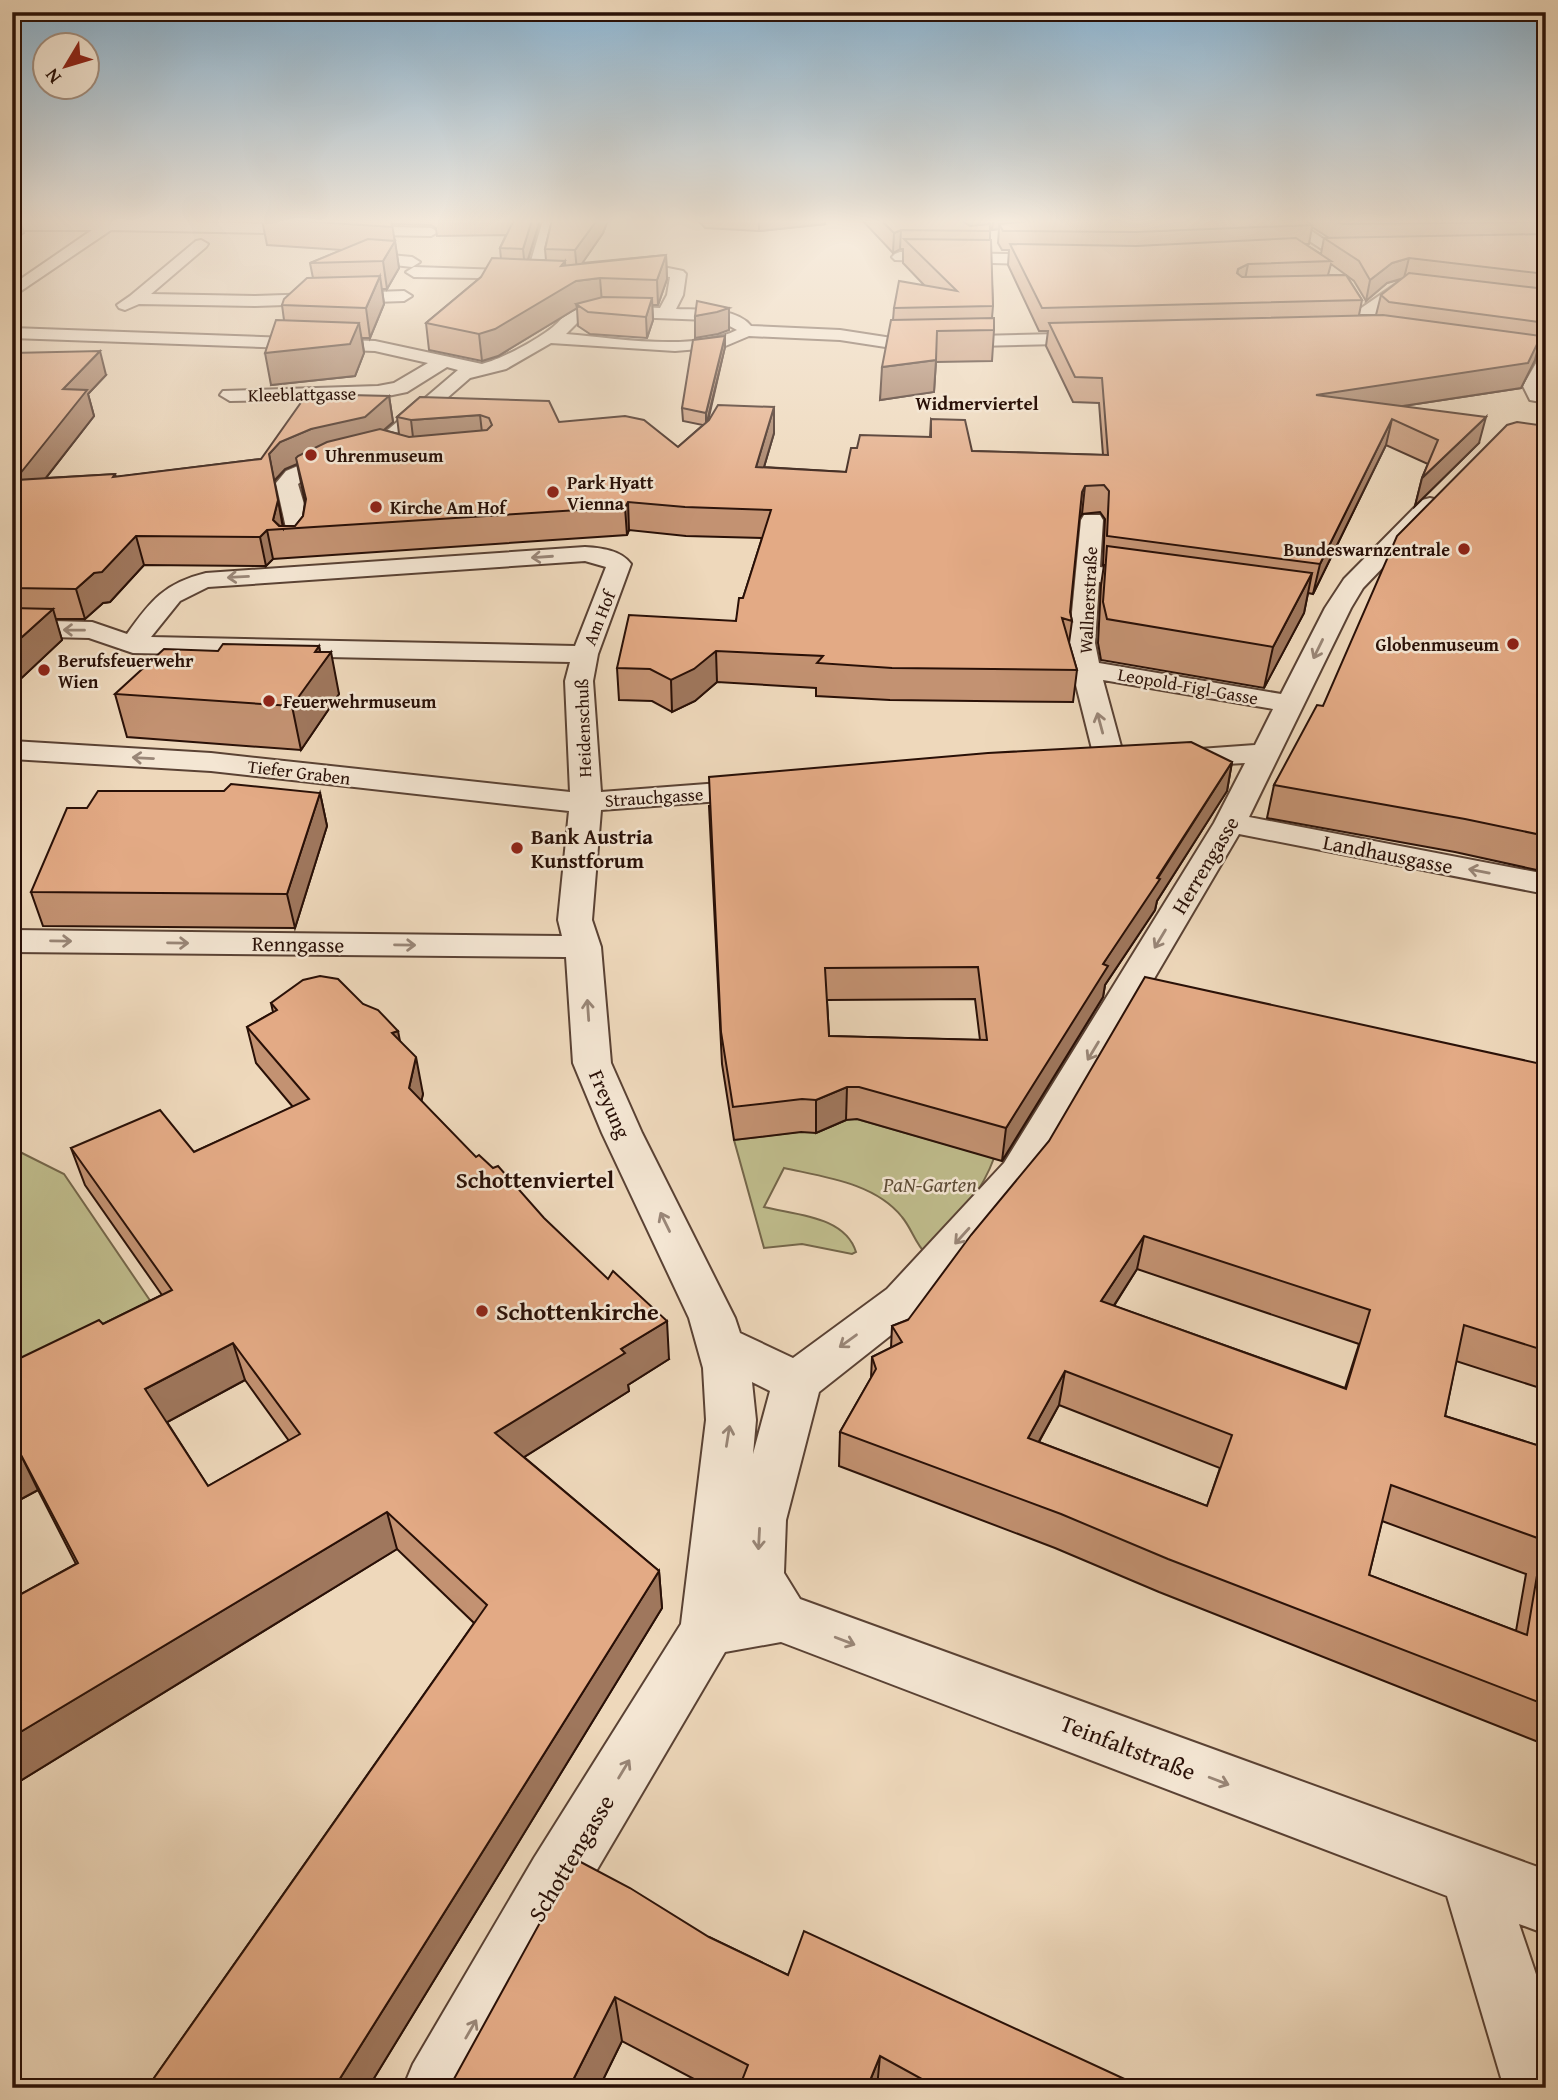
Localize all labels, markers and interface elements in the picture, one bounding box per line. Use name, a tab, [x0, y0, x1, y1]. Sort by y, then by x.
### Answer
north arrow	[32, 32, 102, 102]
text: N	[37, 63, 68, 90]
street label: Kleeblattgasse	[248, 380, 356, 408]
district label: Widmerviertel	[915, 389, 1039, 417]
place label: Uhrenmuseum	[325, 442, 444, 469]
marker: Uhrenmuseum	[303, 447, 319, 463]
place label: Park Hyatt Vienna	[567, 469, 654, 517]
marker: Park Hyatt Vienna	[545, 484, 561, 500]
place label: Kirche Am Hof	[390, 494, 508, 521]
marker: Kirche Am Hof	[368, 499, 384, 515]
place label: Bundeswarnzentrale	[1284, 536, 1450, 563]
marker: Bundeswarnzentrale	[1456, 541, 1472, 557]
street label: Wallnerstraße	[1072, 546, 1104, 654]
one-way arrow	[532, 551, 554, 564]
one-way arrow	[227, 571, 250, 584]
street label: Am Hof	[576, 585, 623, 649]
one-way arrow	[63, 623, 86, 636]
place label: Globenmuseum	[1376, 631, 1500, 658]
marker: Globenmuseum	[1505, 636, 1521, 652]
one-way arrow	[1310, 638, 1324, 659]
place label: Berufsfeuerwehr Wien	[58, 647, 194, 695]
street label: Leopold-Figl-Gasse	[1116, 660, 1260, 712]
marker: Berufsfeuerwehr Wien	[36, 662, 52, 678]
street label: Heidenschuß	[568, 678, 598, 778]
place label: Feuerwehrmuseum	[283, 688, 437, 715]
marker: Feuerwehrmuseum	[261, 693, 277, 709]
one-way arrow	[1093, 712, 1106, 734]
one-way arrow	[132, 751, 154, 764]
street label: Tiefer Graben	[246, 752, 352, 792]
street label: Strauchgasse	[604, 780, 704, 814]
street label: Herrengasse	[1164, 810, 1247, 920]
place label: Bank Austria Kunstforum	[531, 821, 653, 876]
street label: Landhausgasse	[1321, 826, 1456, 882]
marker: Bank Austria Kunstforum	[509, 840, 525, 856]
one-way arrow	[1468, 864, 1491, 877]
street label: Renngasse	[252, 928, 345, 960]
one-way arrow	[1153, 929, 1167, 949]
one-way arrow	[49, 935, 72, 948]
one-way arrow	[166, 936, 189, 950]
one-way arrow	[394, 938, 417, 952]
one-way arrow	[581, 1000, 594, 1022]
one-way arrow	[1086, 1041, 1100, 1061]
street label: Freyung	[581, 1065, 639, 1144]
district label: Schottenviertel	[456, 1163, 614, 1196]
park label: PaN-Garten	[882, 1169, 977, 1200]
one-way arrow	[658, 1212, 672, 1233]
one-way arrow	[954, 1227, 970, 1245]
place label: Schottenkirche	[496, 1294, 659, 1329]
marker: Schottenkirche	[474, 1303, 490, 1319]
one-way arrow	[839, 1334, 858, 1348]
one-way arrow	[722, 1425, 735, 1448]
one-way arrow	[752, 1527, 765, 1550]
one-way arrow	[834, 1636, 856, 1648]
street label: Teinfaltstraße	[1055, 1705, 1201, 1789]
one-way arrow	[617, 1760, 631, 1780]
one-way arrow	[1207, 1776, 1229, 1789]
street label: Schottengasse	[519, 1788, 623, 1928]
one-way arrow	[465, 2019, 479, 2039]

